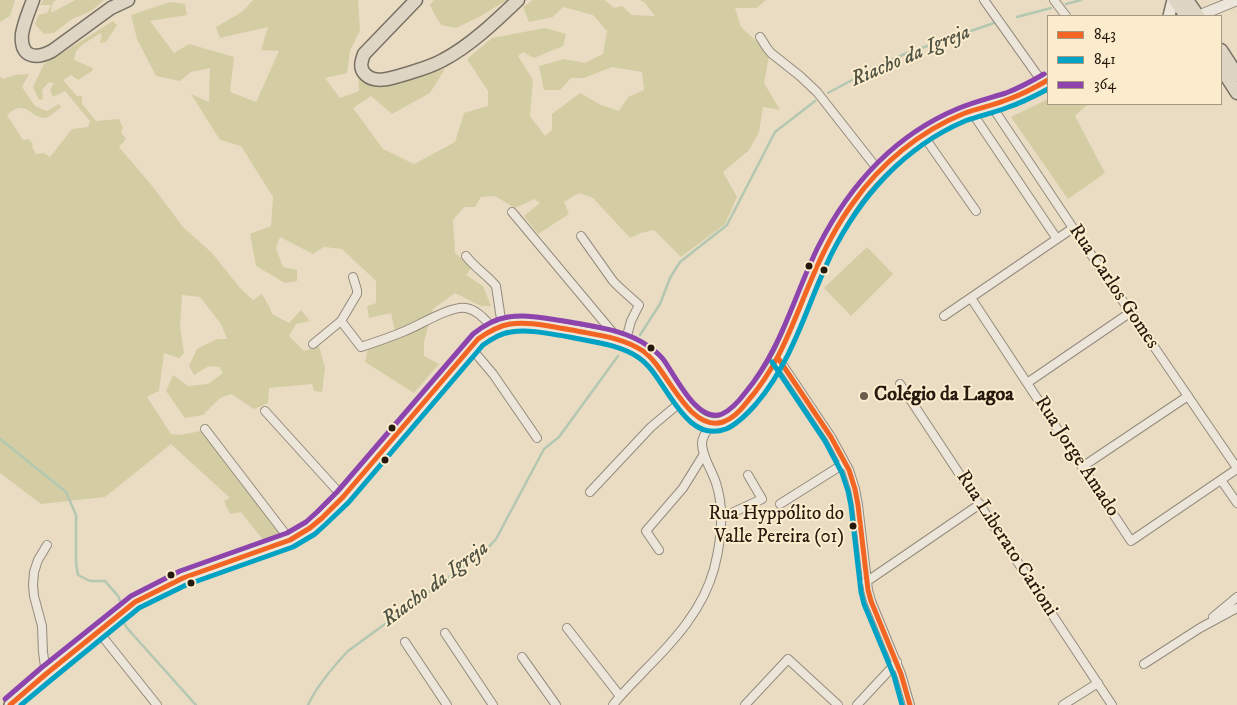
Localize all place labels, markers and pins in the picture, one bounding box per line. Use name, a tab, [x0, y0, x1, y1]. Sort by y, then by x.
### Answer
unlabelled marker	[804, 261, 814, 271]
unlabelled marker	[819, 265, 829, 275]
unlabelled marker	[646, 343, 656, 353]
place label: Colégio da Lagoa	[874, 384, 1014, 408]
marker: Colégio da Lagoa	[858, 390, 870, 402]
unlabelled marker	[387, 423, 397, 433]
unlabelled marker	[380, 455, 390, 465]
place label: Rua Hyppólito do Valle Pereira (01)	[709, 504, 844, 548]
marker: Rua Hyppólito do Valle Pereira (01)	[848, 521, 858, 531]
unlabelled marker	[166, 570, 176, 580]
unlabelled marker	[186, 578, 196, 588]

